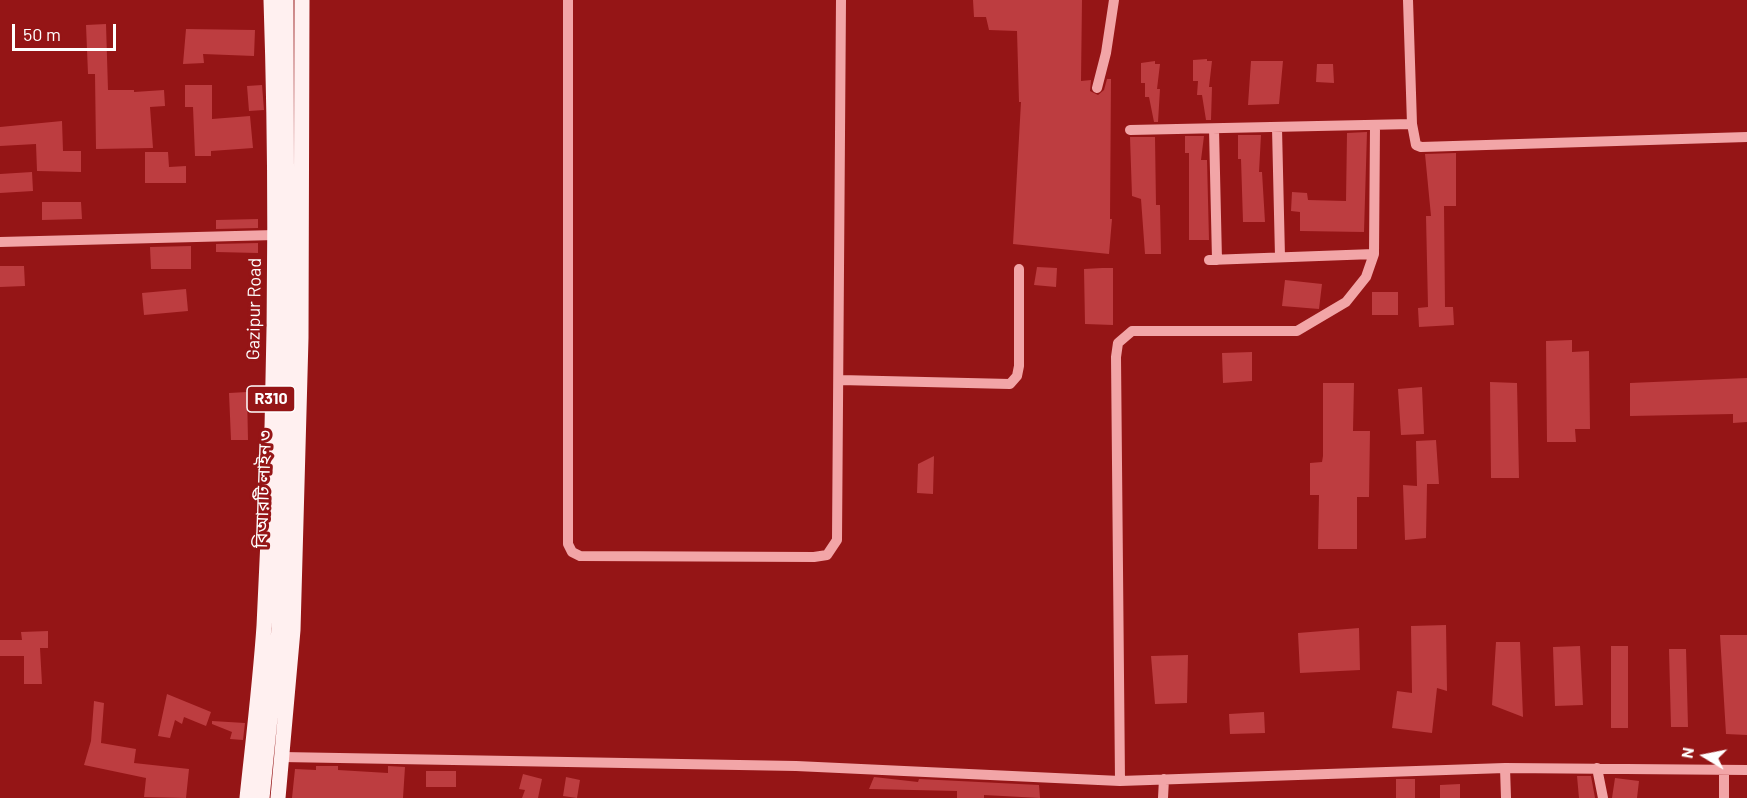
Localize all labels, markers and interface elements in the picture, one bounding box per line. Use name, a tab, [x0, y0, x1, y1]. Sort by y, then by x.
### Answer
scale bar	[15, 12, 118, 50]
text: 50 m	[23, 23, 61, 45]
street label: Gazipur Road	[242, 258, 266, 360]
road number: R310	[247, 386, 295, 412]
street label: বিআরটি লাইন ৩	[250, 430, 276, 548]
north arrow	[1675, 726, 1735, 786]
text: N	[1677, 746, 1697, 760]

